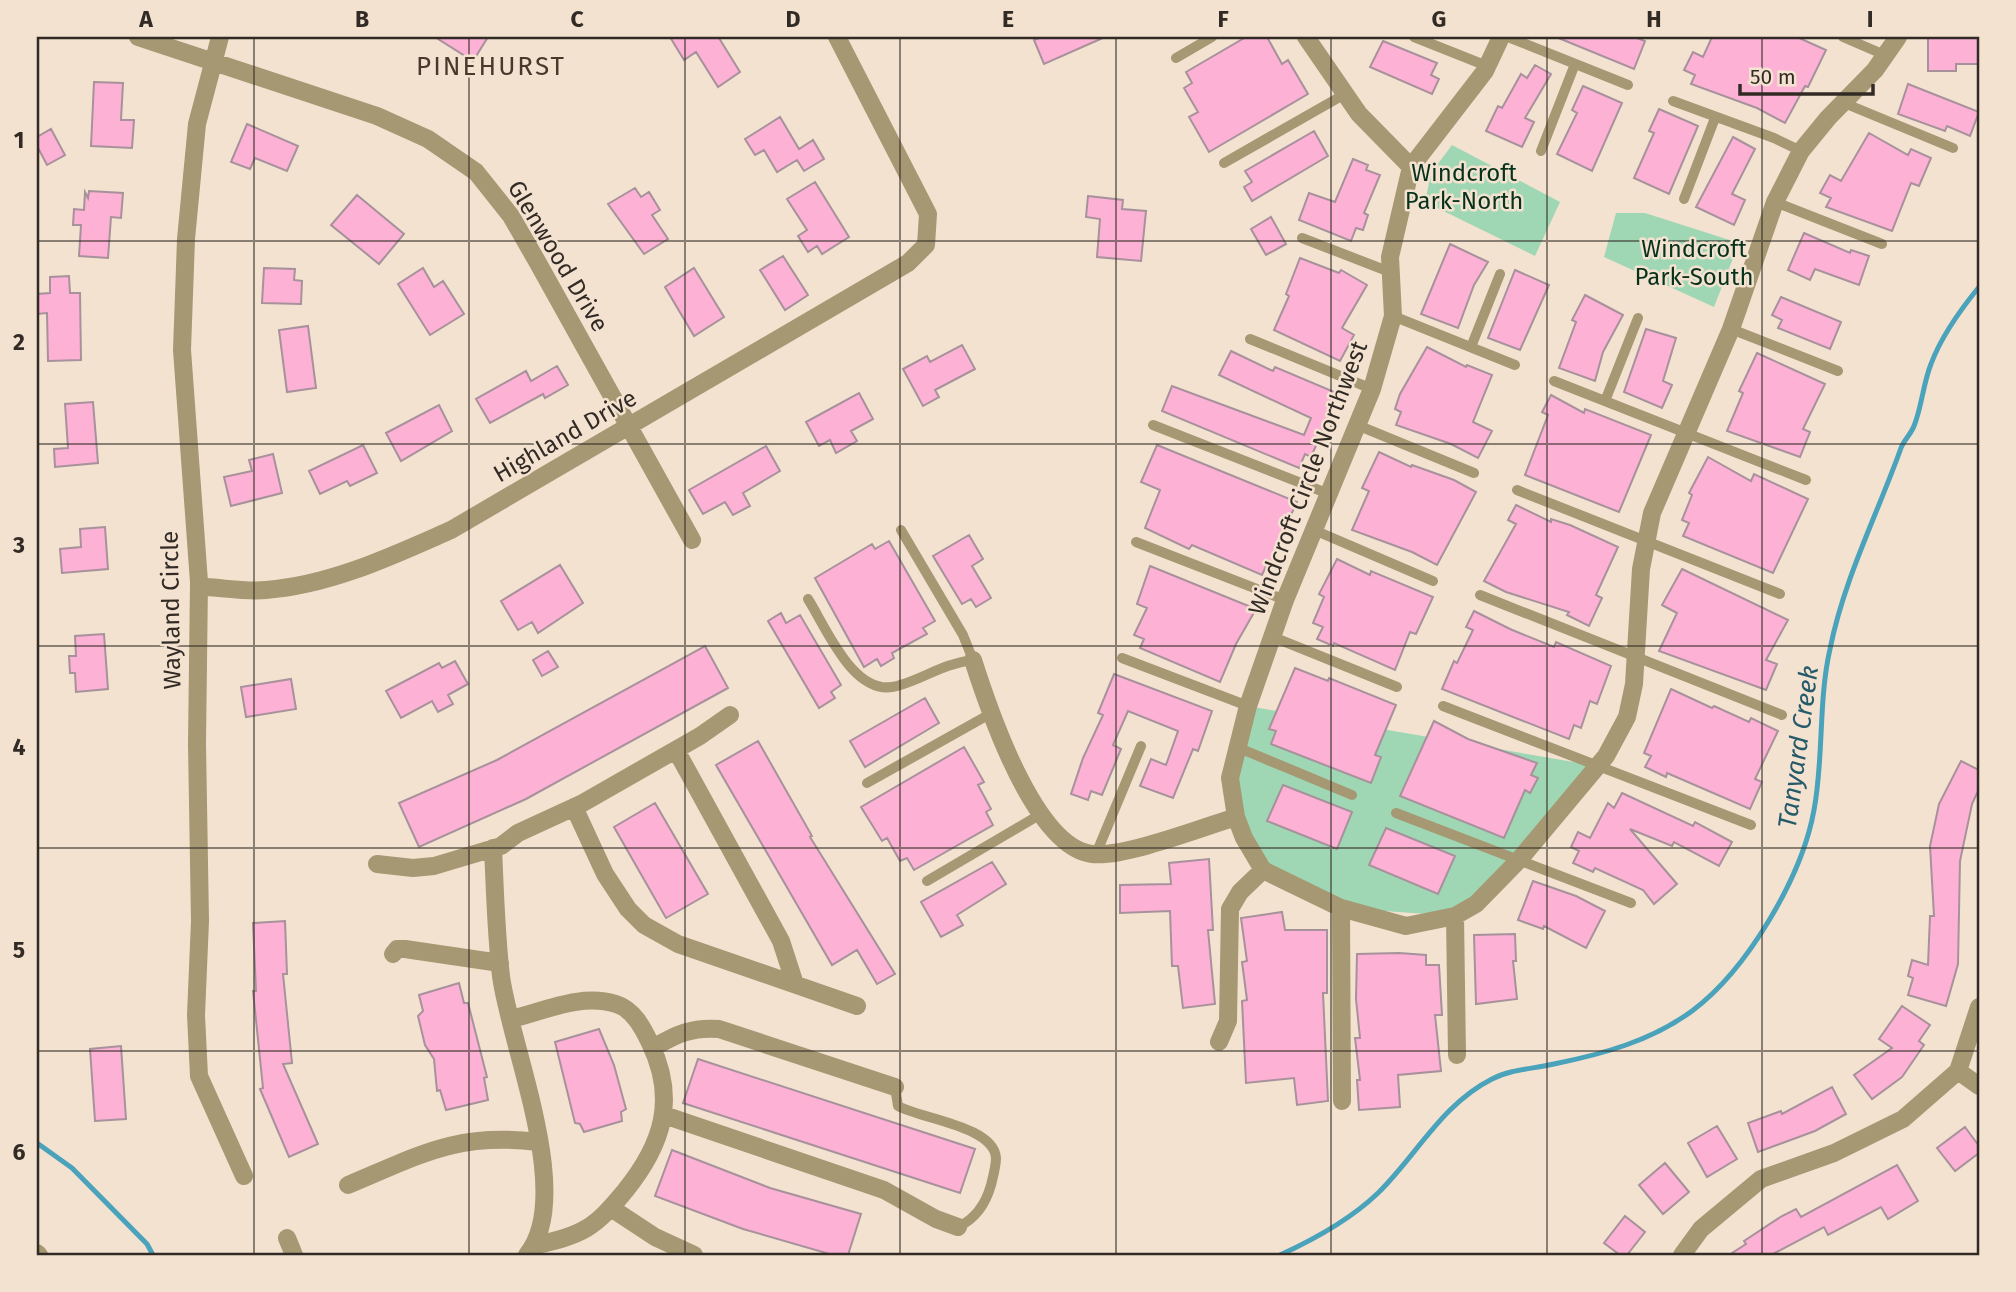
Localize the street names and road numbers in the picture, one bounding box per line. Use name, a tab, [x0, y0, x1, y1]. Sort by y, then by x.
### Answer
street label: Glenwood Drive	[502, 175, 614, 337]
street label: Windcroft Circle Northwest	[1243, 337, 1373, 619]
street label: Highland Drive	[488, 384, 642, 488]
street label: Wayland Circle	[156, 530, 186, 690]

